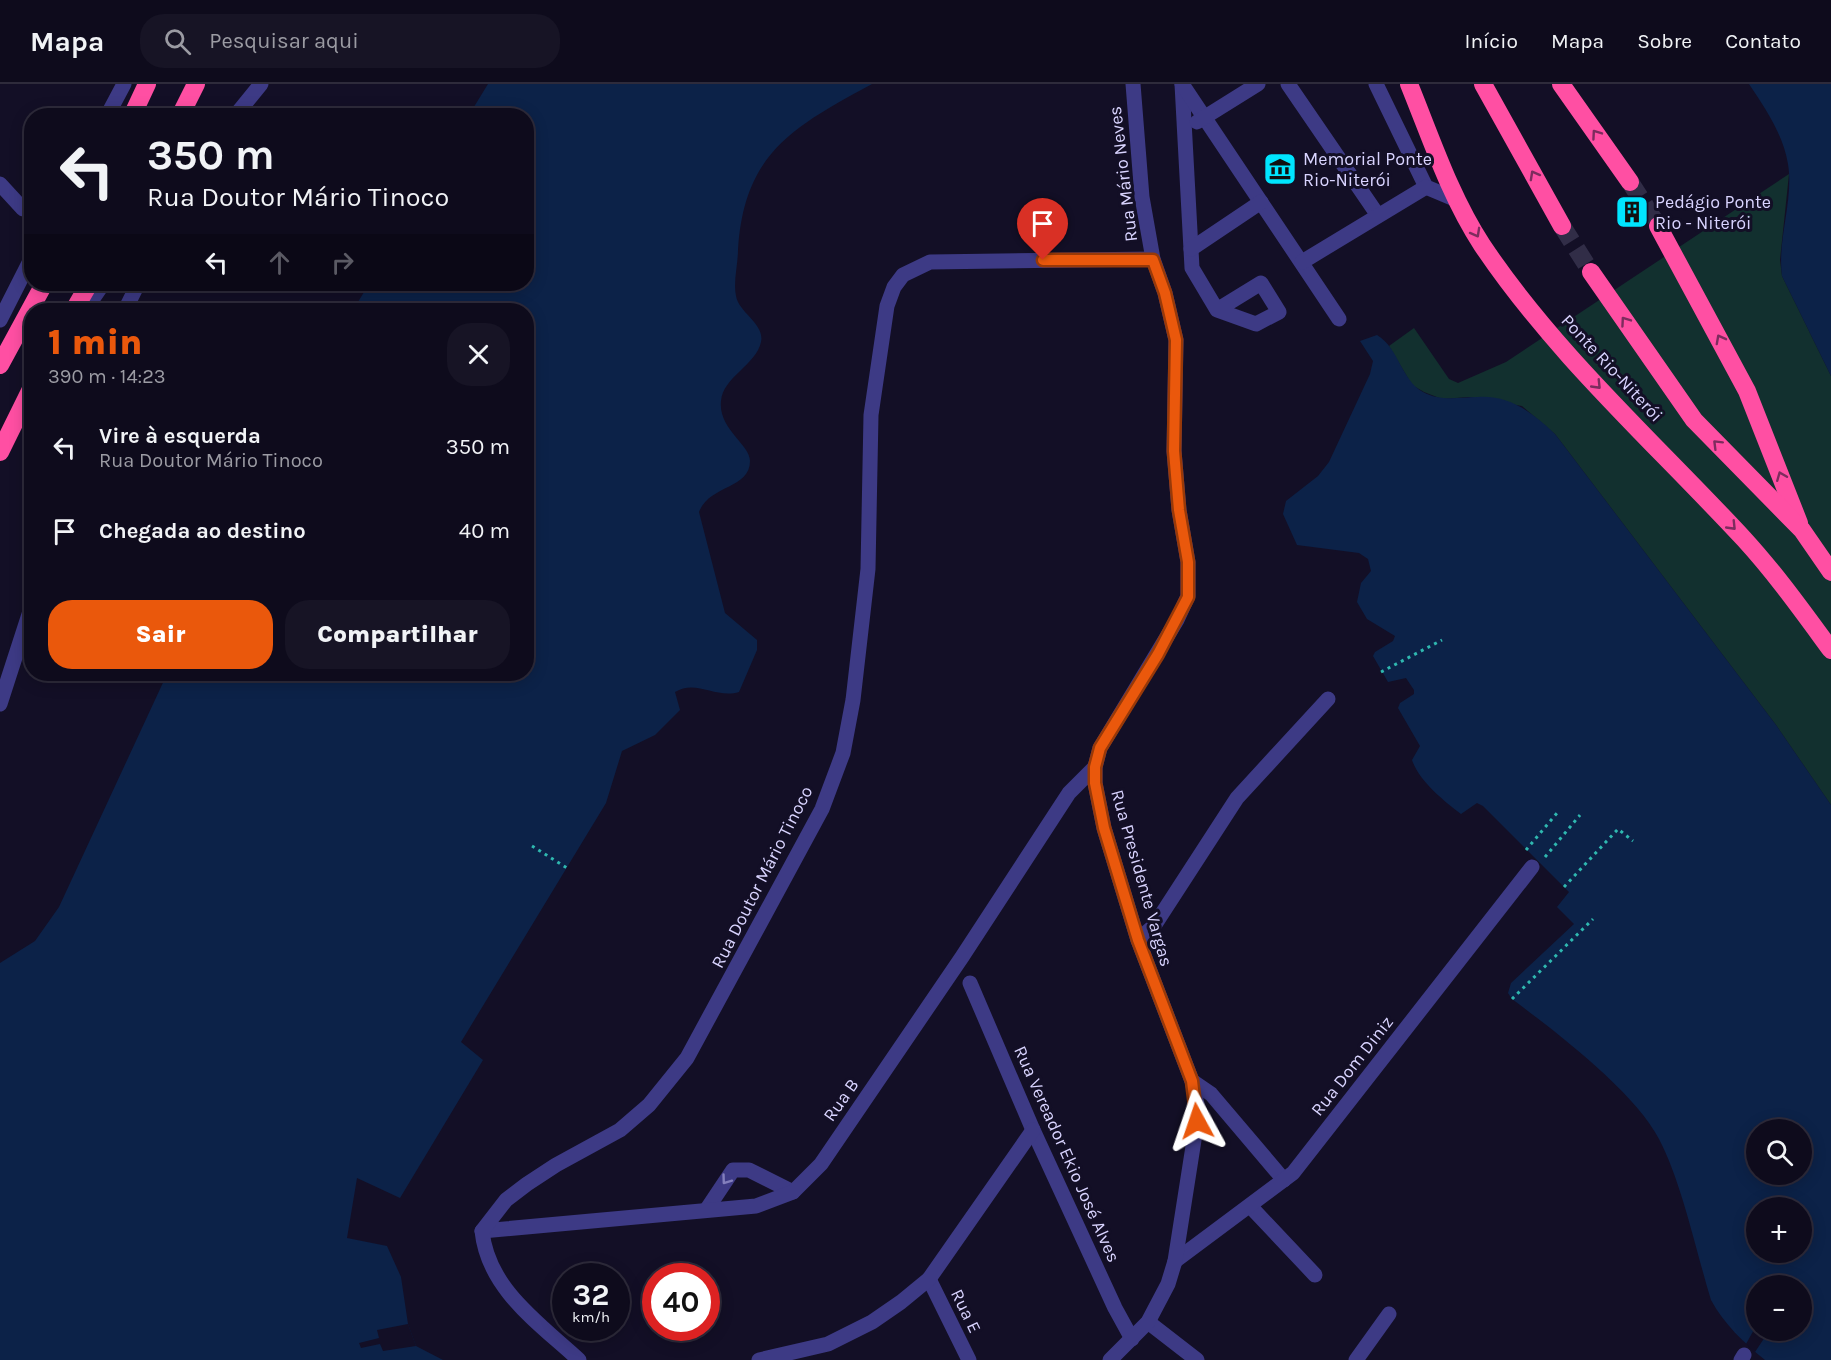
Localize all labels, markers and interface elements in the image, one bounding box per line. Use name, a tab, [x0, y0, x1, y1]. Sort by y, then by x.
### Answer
search box	[140, 14, 560, 68]
text: Mapa	[30, 25, 104, 58]
icon: search	[161, 25, 194, 58]
text: Pesquisar aqui	[209, 28, 359, 54]
text: Início	[1465, 29, 1518, 53]
text: Mapa	[1551, 29, 1604, 53]
text: Sobre	[1637, 29, 1692, 53]
text: Contato	[1725, 29, 1801, 53]
street label: Rua Mário Neves	[1104, 105, 1142, 243]
text: 350 m	[147, 130, 275, 180]
one-way arrow	[1592, 130, 1603, 141]
icon: left	[48, 132, 126, 210]
place label: Memorial Ponte Rio-Niterói	[1303, 148, 1432, 191]
museum icon: Memorial Ponte Rio-Niterói	[1262, 151, 1298, 187]
one-way arrow	[1529, 171, 1541, 181]
text: Rua Doutor Mário Tinoco	[147, 181, 449, 213]
place label: Pedágio Ponte Rio - Niterói	[1655, 191, 1771, 234]
building icon: Pedágio Ponte Rio - Niterói	[1614, 194, 1650, 230]
pin	[1017, 198, 1068, 260]
icon: arrive	[1026, 207, 1059, 240]
one-way arrow	[1469, 227, 1480, 237]
icon: left	[200, 246, 233, 279]
icon: ahead	[263, 246, 296, 279]
icon: right	[326, 246, 359, 279]
street label: Ponte Rio-Niterói	[1557, 310, 1667, 426]
one-way arrow	[1621, 316, 1632, 327]
text: 1 min	[48, 321, 142, 363]
button: close	[447, 323, 510, 386]
one-way arrow	[1716, 335, 1727, 346]
text: 390 m · 14:23	[48, 365, 166, 388]
one-way arrow	[1590, 378, 1601, 389]
text: Vire à esquerda	[99, 423, 261, 449]
icon: left	[48, 431, 81, 464]
text: 350 m	[446, 434, 510, 460]
one-way arrow	[1713, 440, 1724, 450]
text: Rua Doutor Mário Tinoco	[99, 449, 323, 472]
one-way arrow	[1776, 471, 1788, 482]
icon: arrive	[48, 515, 81, 548]
text: Chegada ao destino	[99, 518, 306, 544]
text: 40 m	[459, 518, 510, 544]
one-way arrow	[1724, 519, 1735, 530]
button: Sair	[48, 600, 273, 669]
button: Compartilhar	[285, 600, 510, 669]
street label: Rua Doutor Mário Tinoco	[706, 782, 818, 972]
street label: Rua Presidente Vargas	[1106, 787, 1178, 969]
street label: Rua Dom Diniz	[1306, 1012, 1398, 1120]
street label: Rua Vereador Ekio José Alves	[1009, 1042, 1125, 1266]
street label: Rua B	[818, 1074, 864, 1126]
position arrow	[1165, 1089, 1229, 1153]
map controls	[1746, 1119, 1812, 1341]
button: search	[1746, 1119, 1812, 1185]
one-way arrow	[722, 1173, 733, 1184]
button: +	[1746, 1197, 1812, 1263]
speed limit sign: 40	[642, 1263, 720, 1341]
button: −	[1746, 1275, 1812, 1341]
text: 32	[573, 1277, 609, 1313]
street label: Rua E	[946, 1285, 986, 1337]
text: km/h	[572, 1308, 610, 1326]

